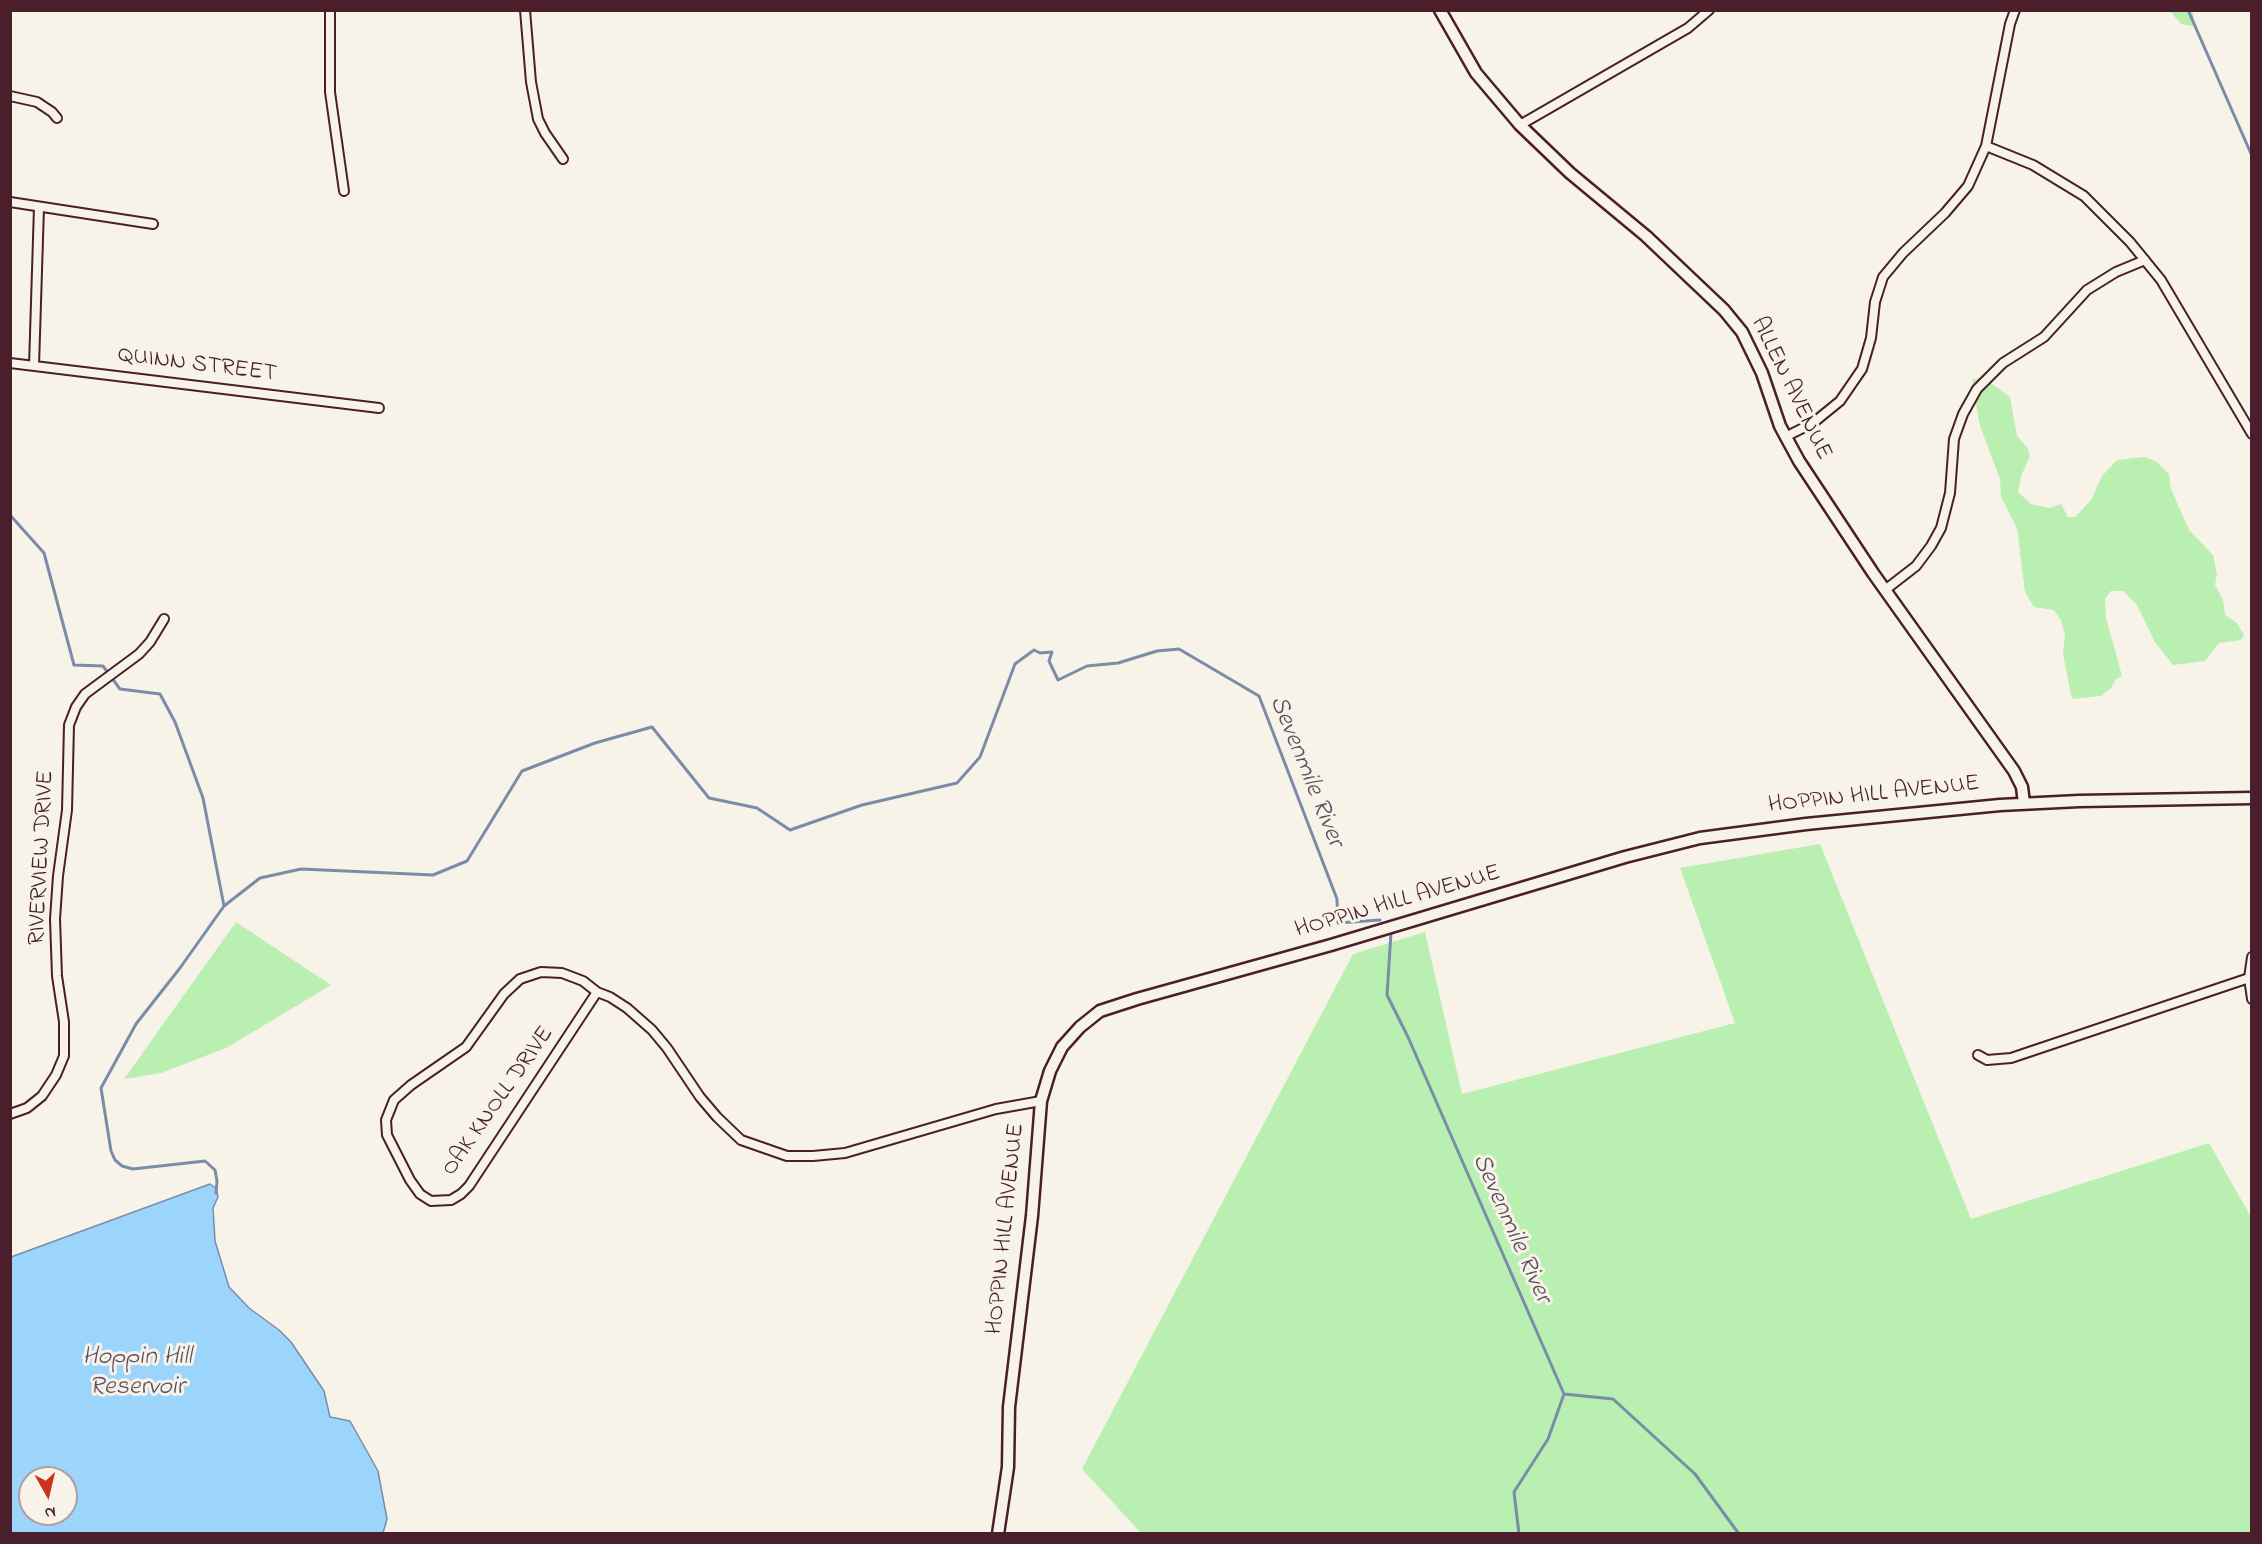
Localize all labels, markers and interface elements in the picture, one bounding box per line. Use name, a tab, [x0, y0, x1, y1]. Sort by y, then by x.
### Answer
street label: ALLEN AVENUE	[1743, 313, 1837, 465]
street label: QUINN STREET	[116, 342, 278, 390]
water label: Sevenmile River	[1260, 692, 1350, 852]
street label: RIVERVIEW DRIVE	[24, 770, 62, 946]
street label: HOPPIN HILL AVENUE	[1767, 771, 1981, 821]
street label: HOPPIN HILL AVENUE	[1292, 860, 1504, 946]
street label: OAK KNOLL DRIVE	[437, 1021, 561, 1183]
street label: HOPPIN HILL AVENUE	[982, 1122, 1032, 1336]
water label: Sevenmile River	[1463, 1149, 1557, 1309]
water label: Hoppin Hill Reservoir	[82, 1343, 192, 1404]
north arrow	[18, 1466, 78, 1526]
text: N	[43, 1499, 57, 1524]

